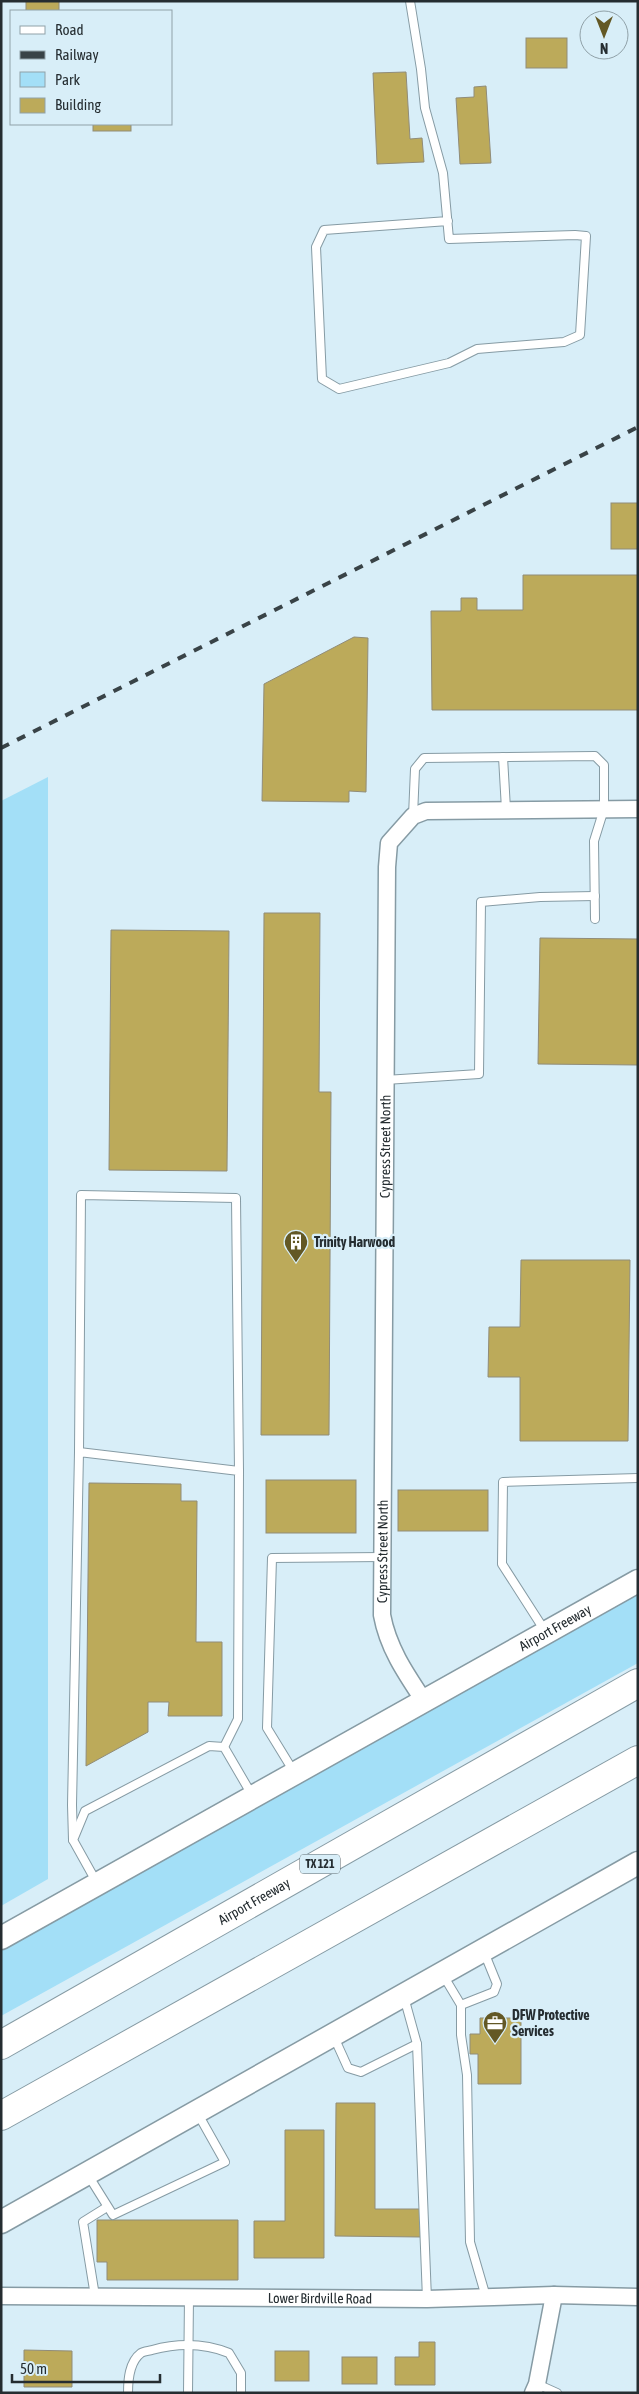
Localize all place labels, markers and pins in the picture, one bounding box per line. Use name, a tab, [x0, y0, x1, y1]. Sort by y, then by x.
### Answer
building icon: Trinity Harwood	[283, 1229, 309, 1263]
place label: Trinity Harwood	[314, 1234, 396, 1250]
place label: DFW Protective Services	[512, 2007, 590, 2039]
office icon: DFW Protective Services	[482, 2010, 508, 2044]

